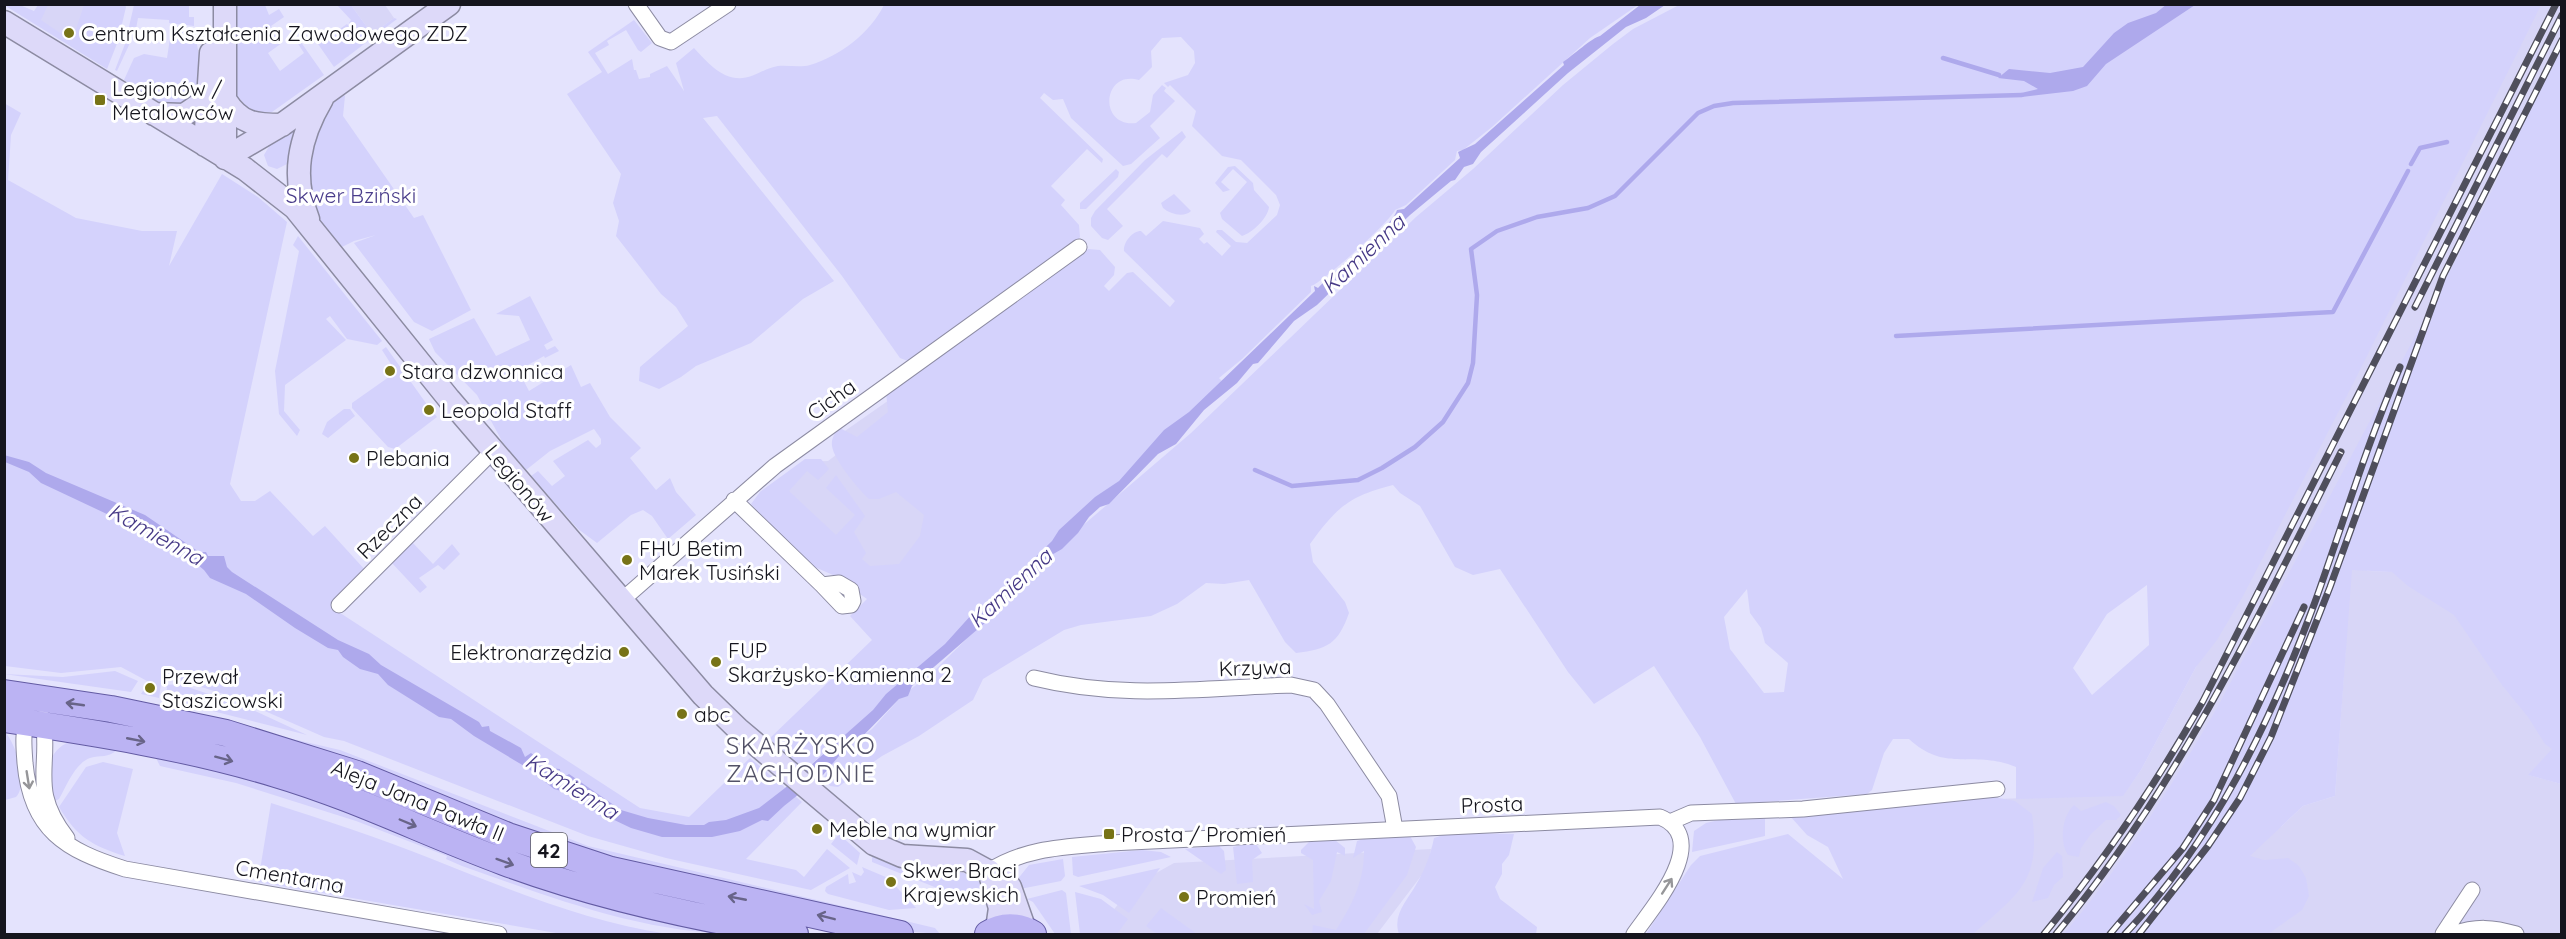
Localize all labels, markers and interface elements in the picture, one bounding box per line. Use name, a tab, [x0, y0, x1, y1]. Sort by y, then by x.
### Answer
place label: Centrum Kształcenia Zawodowego ZDZ	[81, 20, 468, 46]
marker: Centrum Kształcenia Zawodowego ZDZ	[62, 26, 76, 40]
place label: Legionów / Metalowców	[112, 75, 234, 125]
marker: Legionów / Metalowców	[93, 93, 107, 107]
park label: Skwer Bziński	[286, 182, 416, 208]
water label: Kamienna	[1315, 207, 1412, 300]
place label: Stara dzwonnica	[402, 358, 564, 384]
marker: Stara dzwonnica	[383, 364, 397, 378]
street label: Cicha	[802, 373, 860, 425]
place label: Leopold Staff	[441, 397, 572, 423]
marker: Leopold Staff	[422, 403, 436, 417]
street label: Legionów	[480, 439, 560, 527]
place label: Plebania	[366, 445, 450, 471]
marker: Plebania	[347, 451, 361, 465]
street label: Rzeczna	[351, 488, 427, 564]
water label: Kamienna	[104, 497, 210, 572]
place label: FHU Betim Marek Tusiński	[639, 535, 780, 585]
water label: Kamienna	[962, 541, 1059, 634]
marker: FHU Betim Marek Tusiński	[620, 553, 634, 567]
place label: FUP Skarżysko-Kamienna 2	[728, 637, 952, 687]
place label: Elektronarzędzia	[450, 639, 612, 665]
marker: Elektronarzędzia	[617, 645, 631, 659]
street label: Krzywa	[1218, 653, 1292, 681]
marker: FUP Skarżysko-Kamienna 2	[709, 655, 723, 669]
place label: Przewał Staszicowski	[162, 663, 283, 713]
marker: Przewał Staszicowski	[143, 681, 157, 695]
one-way arrow	[65, 698, 85, 709]
place label: abc	[694, 701, 730, 727]
marker: abc	[675, 707, 689, 721]
district label: SKARŻYSKO ZACHODNIE	[726, 730, 876, 788]
one-way arrow	[126, 735, 146, 746]
water label: Kamienna	[520, 747, 625, 826]
street label: Aleja Jana Pawła II	[328, 753, 508, 847]
one-way arrow	[214, 754, 233, 765]
one-way arrow	[22, 770, 33, 790]
street label: Prosta	[1460, 790, 1524, 818]
place label: Meble na wymiar	[829, 816, 996, 842]
one-way arrow	[398, 818, 417, 829]
place label: Prosta / Promień	[1121, 821, 1286, 847]
marker: Meble na wymiar	[810, 822, 824, 836]
marker: Prosta / Promień	[1102, 827, 1116, 841]
road number: 42	[531, 833, 567, 867]
street label: Cmentarna	[234, 854, 346, 898]
one-way arrow	[495, 857, 513, 868]
place label: Skwer Braci Krajewskich	[903, 857, 1019, 907]
marker: Skwer Braci Krajewskich	[884, 875, 898, 889]
one-way arrow	[1661, 878, 1673, 895]
place label: Promień	[1196, 884, 1276, 910]
marker: Promień	[1177, 890, 1191, 904]
one-way arrow	[727, 892, 747, 903]
one-way arrow	[817, 910, 836, 922]

